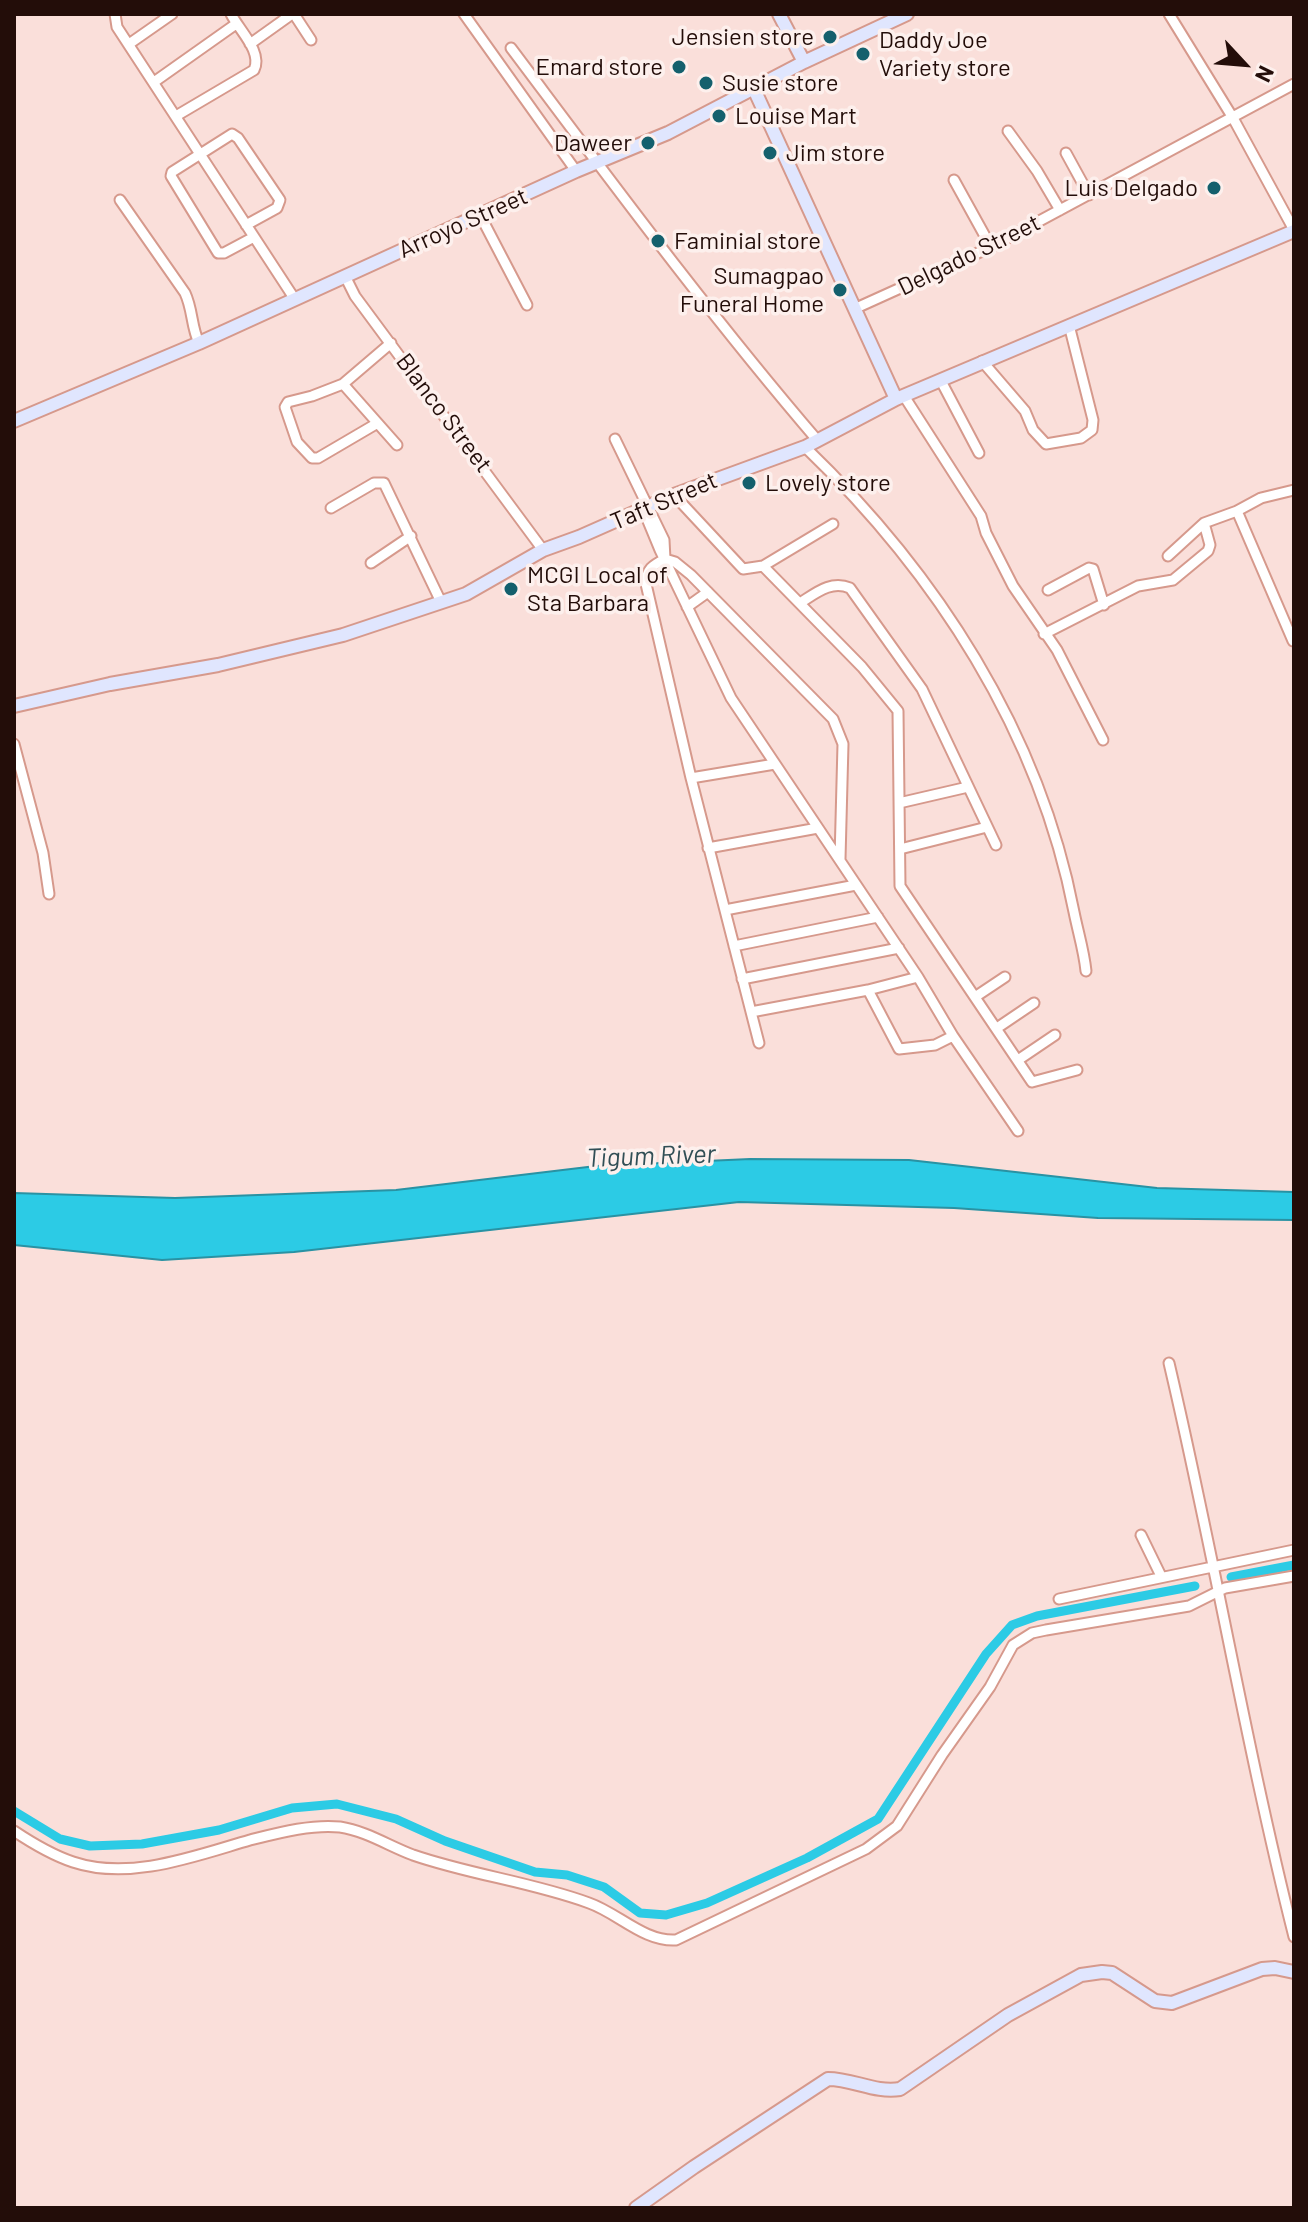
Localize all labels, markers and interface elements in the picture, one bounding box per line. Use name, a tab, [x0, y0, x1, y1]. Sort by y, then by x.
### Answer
place label: Jensien store	[672, 23, 814, 51]
north arrow	[1204, 24, 1284, 104]
place label: Daddy Joe Variety store	[879, 26, 1011, 82]
marker: Jensien store	[821, 28, 839, 46]
marker: Daddy Joe Variety store	[854, 45, 872, 63]
place label: Emard store	[535, 53, 663, 81]
marker: Emard store	[670, 58, 688, 76]
text: N	[1251, 62, 1280, 87]
place label: Susie store	[722, 69, 839, 97]
marker: Susie store	[697, 74, 715, 92]
place label: Louise Mart	[735, 102, 857, 130]
marker: Louise Mart	[710, 107, 728, 125]
place label: Daweer	[554, 129, 632, 157]
marker: Daweer	[639, 134, 657, 152]
place label: Jim store	[786, 139, 885, 167]
marker: Jim store	[761, 144, 779, 162]
place label: Luis Delgado	[1065, 174, 1198, 202]
marker: Luis Delgado	[1205, 179, 1223, 197]
street label: Arroyo Street	[394, 182, 532, 264]
street label: Delgado Street	[893, 208, 1045, 302]
place label: Faminial store	[674, 227, 821, 255]
marker: Faminial store	[649, 232, 667, 250]
place label: Sumagpao Funeral Home	[680, 262, 824, 318]
marker: Sumagpao Funeral Home	[831, 281, 849, 299]
street label: Blanco Street	[390, 348, 498, 478]
street label: Taft Street	[606, 466, 722, 536]
place label: Lovely store	[765, 469, 891, 497]
marker: Lovely store	[740, 474, 758, 492]
place label: MCGI Local of Sta Barbara	[527, 561, 668, 617]
marker: MCGI Local of Sta Barbara	[502, 580, 520, 598]
water label: Tigum River	[586, 1138, 716, 1174]

